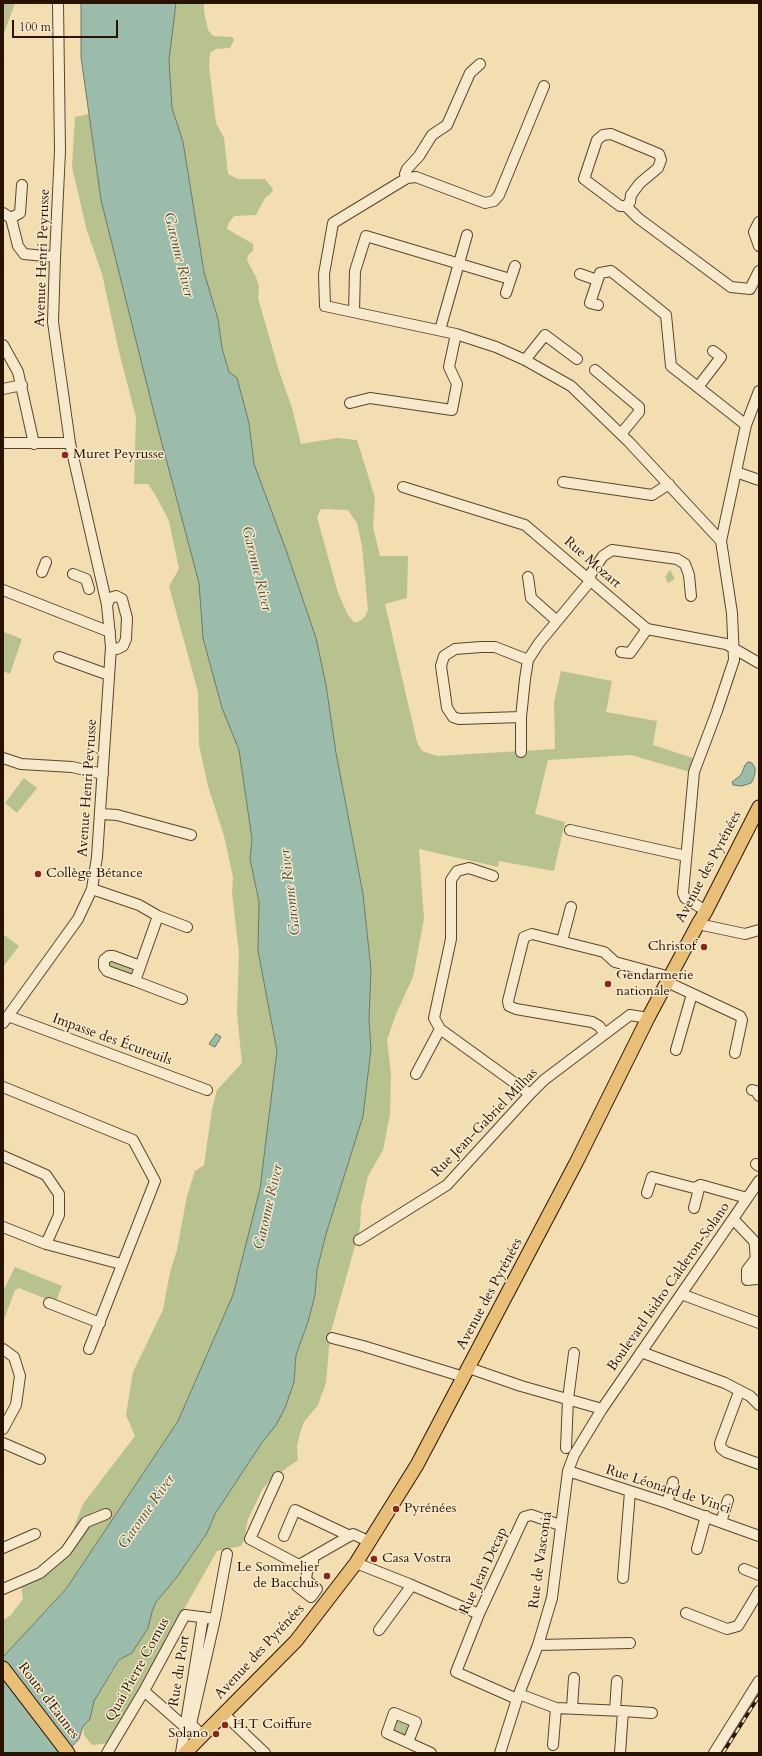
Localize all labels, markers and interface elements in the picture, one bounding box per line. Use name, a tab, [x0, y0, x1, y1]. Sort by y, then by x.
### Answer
scale bar	[14, 12, 120, 38]
text: 100 m	[19, 19, 51, 35]
street label: Avenue Henri Peyrusse	[32, 188, 54, 328]
water label: Garonne River	[159, 211, 197, 299]
place label: Muret Peyrusse	[73, 447, 164, 463]
marker: Muret Peyrusse	[60, 450, 70, 460]
water label: Garonne River	[237, 525, 275, 613]
street label: Rue Mozart	[560, 534, 624, 592]
street label: Avenue Henri Peyrusse	[75, 718, 101, 858]
street label: Avenue des Pyrénées	[672, 808, 746, 926]
water label: Garonne River	[277, 848, 305, 936]
place label: Collège Bétance	[46, 866, 143, 882]
marker: Collège Bétance	[33, 869, 43, 879]
place label: Christof	[648, 939, 696, 955]
marker: Christof	[699, 942, 709, 952]
place label: Gendarmerie nationale	[616, 968, 694, 1000]
marker: Gendarmerie nationale	[603, 979, 613, 989]
street label: Impasse des Écureuils	[50, 1011, 174, 1069]
street label: Rue Jean-Gabriel Milhas	[428, 1065, 542, 1181]
water label: Garonne River	[250, 1163, 288, 1251]
street label: Boulevard Isidro Calderon-Solano	[604, 1199, 734, 1375]
street label: Avenue des Pyrénées	[453, 1235, 527, 1353]
street label: Rue Léonard de Vinci	[603, 1462, 733, 1518]
water label: Garonne River	[115, 1471, 179, 1553]
place label: Pyrénées	[404, 1501, 456, 1517]
marker: Pyrénées	[391, 1504, 401, 1514]
street label: Rue de Vasconia	[526, 1510, 556, 1610]
street label: Rue Jean Decap	[457, 1525, 511, 1617]
place label: Casa Vostra	[382, 1551, 451, 1567]
marker: Casa Vostra	[369, 1554, 379, 1564]
place label: Le Sommelier de Bacchus	[237, 1560, 319, 1592]
marker: Le Sommelier de Bacchus	[322, 1571, 332, 1581]
street label: Avenue des Pyrénées	[212, 1601, 308, 1703]
street label: Quai Pierre Cornus	[103, 1615, 173, 1725]
street label: Rue du Port	[166, 1634, 194, 1708]
street label: Route d'Eaunes	[14, 1659, 82, 1743]
place label: H.T Coiffure	[233, 1717, 312, 1733]
marker: H.T Coiffure	[220, 1720, 230, 1730]
place label: Solano	[168, 1726, 208, 1742]
marker: Solano	[211, 1729, 221, 1739]

